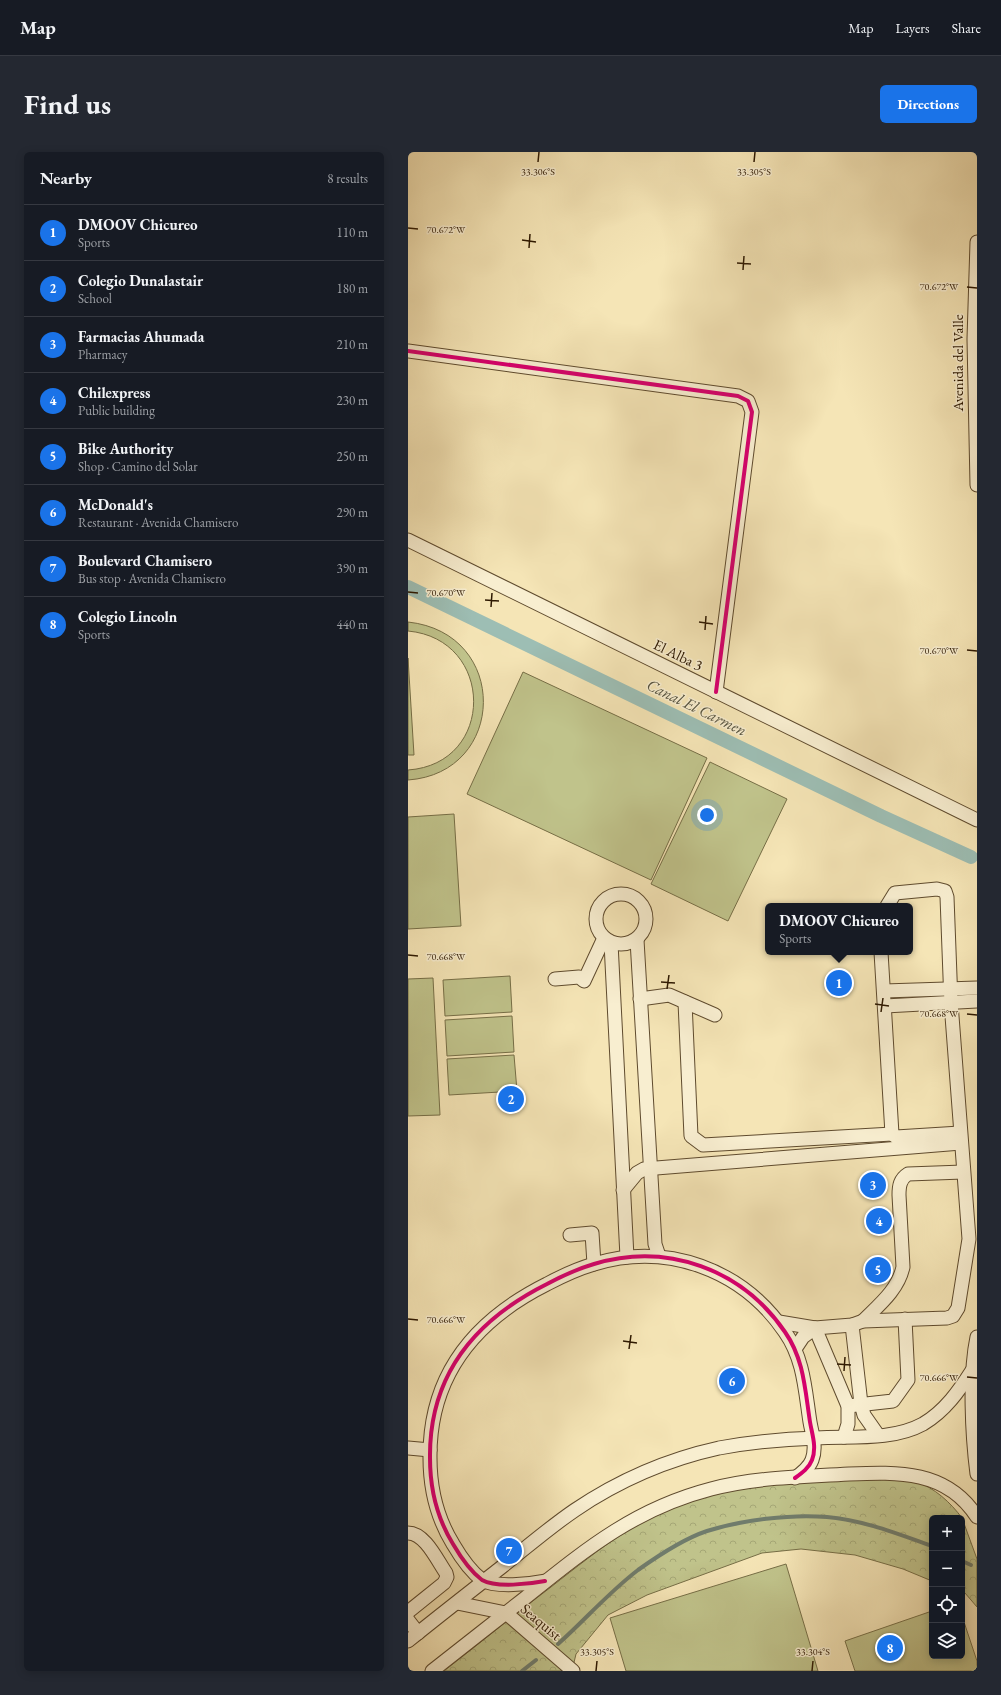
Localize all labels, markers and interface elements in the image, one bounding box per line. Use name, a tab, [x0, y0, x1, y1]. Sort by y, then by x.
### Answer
text: Map	[20, 15, 56, 40]
text: Map	[848, 19, 873, 37]
text: Layers	[895, 19, 930, 37]
text: Share	[952, 19, 981, 37]
button: Directions	[880, 85, 977, 123]
text: Find us	[24, 86, 111, 122]
text: 33.306°S	[521, 165, 555, 178]
text: 33.305°S	[737, 165, 771, 178]
text: Nearby	[40, 167, 92, 189]
text: 8 results	[327, 170, 368, 187]
text: DMOOV Chicureo	[78, 215, 198, 234]
text: 70.672°W	[427, 223, 466, 236]
text: 1	[50, 224, 56, 241]
text: 110 m	[337, 224, 368, 241]
text: Sports	[78, 234, 110, 251]
text: Colegio Dunalastair	[78, 271, 203, 290]
text: 2	[50, 280, 56, 297]
text: 180 m	[337, 280, 368, 297]
text: 70.672°W	[920, 280, 959, 293]
text: School	[78, 290, 112, 307]
street label: Avenida del Valle	[948, 314, 967, 413]
text: Farmacias Ahumada	[78, 327, 204, 346]
text: 3	[50, 336, 56, 353]
text: 210 m	[337, 336, 368, 353]
text: Pharmacy	[78, 346, 127, 363]
text: Chilexpress	[78, 383, 150, 402]
text: 4	[50, 392, 56, 409]
text: 230 m	[337, 392, 368, 409]
text: Public building	[78, 402, 155, 419]
text: Bike Authority	[78, 439, 173, 458]
text: 5	[50, 448, 56, 465]
text: 250 m	[337, 448, 368, 465]
text: Shop · Camino del Solar	[78, 458, 198, 475]
text: McDonald's	[78, 495, 153, 514]
text: 6	[50, 504, 56, 521]
text: 290 m	[337, 504, 368, 521]
text: Restaurant · Avenida Chamisero	[78, 514, 238, 531]
text: Boulevard Chamisero	[78, 551, 212, 570]
text: 7	[50, 560, 56, 577]
text: 390 m	[337, 560, 368, 577]
text: Bus stop · Avenida Chamisero	[78, 570, 226, 587]
text: 70.670°W	[427, 586, 466, 599]
text: Colegio Lincoln	[78, 607, 177, 626]
text: 8	[50, 616, 56, 633]
text: 440 m	[337, 616, 368, 633]
text: Sports	[78, 626, 110, 643]
street label: El Alba 3	[650, 634, 706, 675]
text: 70.670°W	[920, 644, 959, 657]
water label: Canal El Carmen	[643, 674, 750, 741]
your location	[697, 805, 717, 825]
popup	[765, 903, 913, 955]
text: DMOOV Chicureo	[779, 911, 899, 930]
text: Sports	[779, 930, 811, 947]
text: 70.668°W	[427, 950, 466, 963]
pin: 1	[826, 968, 852, 998]
text: 70.668°W	[920, 1007, 959, 1020]
pin: 2	[498, 1084, 524, 1114]
pin: 3	[860, 1170, 886, 1200]
pin: 4	[866, 1206, 892, 1236]
pin: 5	[865, 1255, 891, 1285]
text: 70.666°W	[427, 1313, 466, 1326]
pin: 6	[719, 1366, 745, 1396]
text: 70.666°W	[920, 1371, 959, 1384]
map controls	[929, 1515, 965, 1659]
button: +	[929, 1515, 965, 1551]
pin: 7	[496, 1536, 522, 1566]
button: −	[929, 1551, 965, 1587]
button: locate	[929, 1587, 965, 1623]
street label: Seaquist	[517, 1599, 566, 1644]
button: layers	[929, 1623, 965, 1659]
pin: 8	[877, 1633, 903, 1663]
text: 33.305°S	[580, 1645, 614, 1658]
text: 33.304°S	[796, 1645, 830, 1658]

